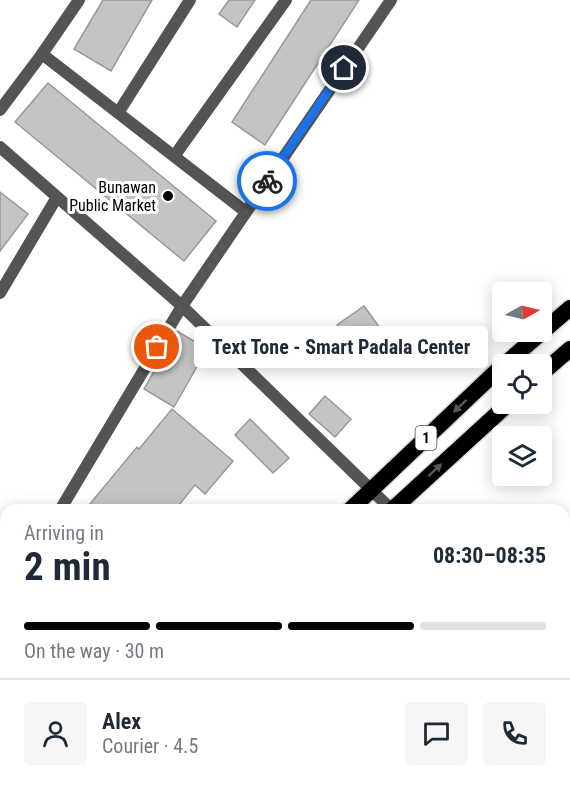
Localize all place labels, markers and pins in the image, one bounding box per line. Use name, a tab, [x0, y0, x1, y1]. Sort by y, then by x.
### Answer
pin	[318, 42, 369, 93]
place label: Bunawan Public Market	[69, 178, 156, 215]
marker: Bunawan Public Market	[161, 189, 175, 203]
pin	[131, 321, 182, 372]
callout: Text Tone - Smart Padala Center	[193, 326, 487, 368]

